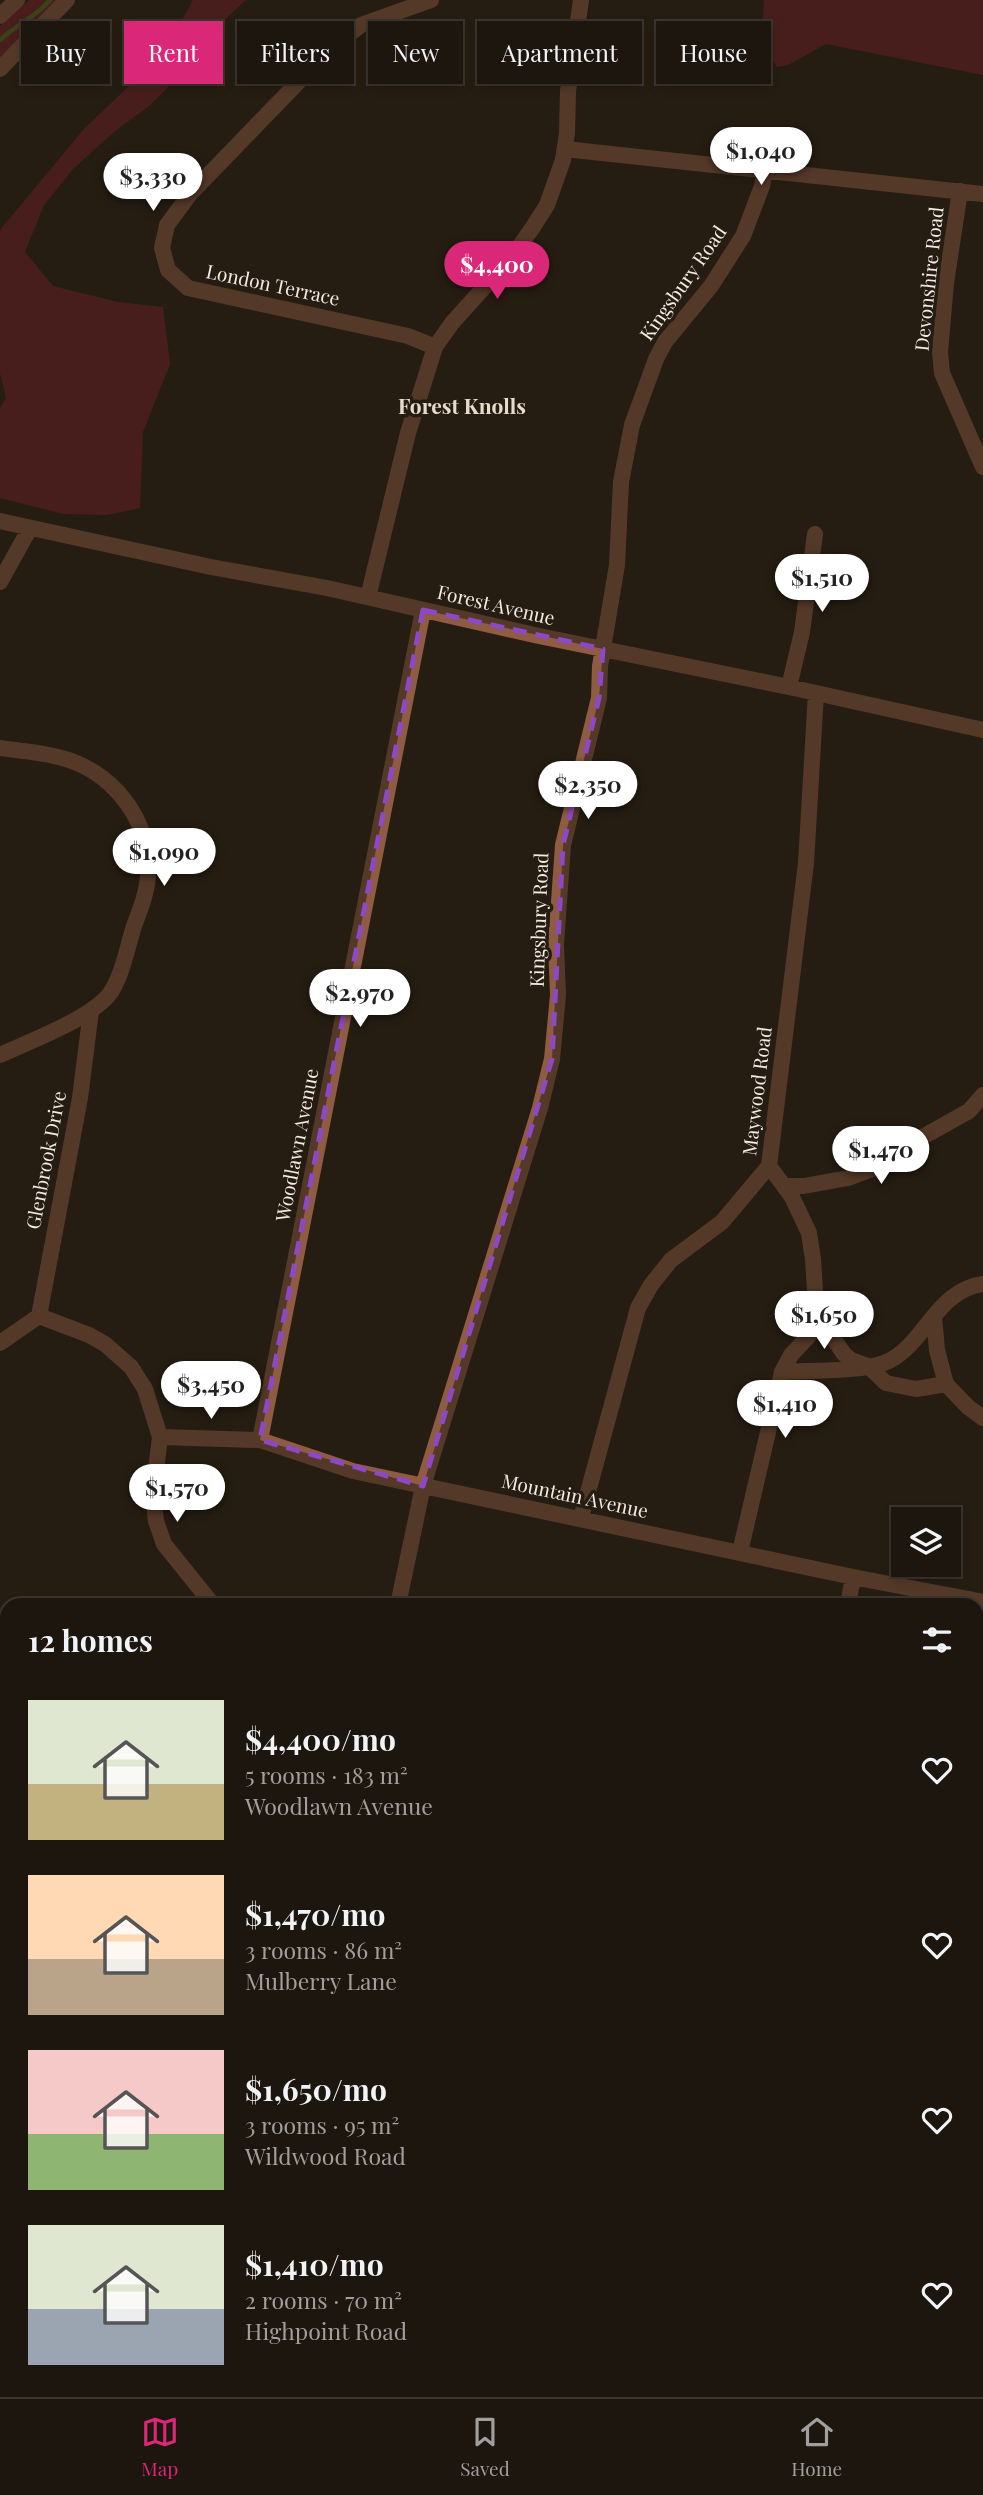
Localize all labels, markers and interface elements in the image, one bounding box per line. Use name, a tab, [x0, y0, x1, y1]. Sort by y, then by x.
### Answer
chip: Buy	[21, 21, 110, 84]
chip: Rent	[124, 21, 223, 84]
chip: Filters	[237, 21, 354, 84]
chip: New	[368, 21, 463, 84]
chip: Apartment	[477, 21, 642, 84]
chip: House	[656, 21, 771, 84]
pin: $1,040	[704, 128, 818, 187]
text: $1,040	[726, 134, 796, 165]
pin: $3,330	[96, 154, 210, 213]
text: $3,330	[119, 160, 187, 191]
street label: Devonshire Road	[907, 205, 949, 352]
street label: Kingsbury Road	[633, 220, 731, 345]
pin: $4,400	[440, 242, 554, 301]
text: $4,400	[460, 248, 534, 279]
street label: London Terrace	[204, 257, 342, 311]
district label: Forest Knolls	[398, 391, 526, 419]
pin: $1,510	[765, 554, 879, 614]
text: $1,510	[791, 561, 853, 592]
street label: Forest Avenue	[435, 578, 558, 630]
pin: $2,350	[531, 762, 645, 821]
text: $2,350	[554, 768, 622, 799]
pin: $1,090	[107, 828, 221, 888]
text: $1,090	[129, 835, 199, 866]
street label: Kingsbury Road	[523, 852, 553, 988]
pin: $2,970	[303, 970, 417, 1029]
text: $2,970	[325, 976, 395, 1007]
street label: Maywood Road	[735, 1025, 777, 1157]
street label: Woodlawn Avenue	[268, 1066, 324, 1225]
street label: Glenbrook Drive	[19, 1088, 71, 1231]
pin: $1,470	[824, 1126, 938, 1186]
text: $1,470	[848, 1133, 914, 1164]
pin: $1,650	[767, 1292, 881, 1351]
text: $1,650	[791, 1298, 857, 1329]
pin: $3,450	[154, 1362, 268, 1421]
text: $3,450	[177, 1368, 245, 1399]
pin: $1,410	[728, 1380, 842, 1440]
text: $1,410	[753, 1387, 817, 1418]
pin: $1,570	[120, 1464, 234, 1524]
street label: Mountain Avenue	[500, 1467, 651, 1523]
text: $1,570	[145, 1471, 209, 1502]
map controls	[891, 1507, 961, 1577]
button: layers	[891, 1507, 961, 1577]
text: 12 homes	[28, 1620, 153, 1660]
icon: filters	[918, 1621, 956, 1659]
text: $4,400/mo	[245, 1719, 396, 1759]
icon: home	[84, 1728, 168, 1812]
icon: heart	[918, 1751, 956, 1789]
text: 5 rooms · 183 m²	[245, 1759, 408, 1790]
text: Woodlawn Avenue	[245, 1790, 433, 1821]
text: $1,470/mo	[245, 1894, 385, 1934]
icon: home	[84, 1903, 168, 1987]
icon: heart	[918, 1926, 956, 1964]
text: 3 rooms · 86 m²	[245, 1934, 402, 1965]
text: Mulberry Lane	[245, 1965, 397, 1996]
text: $1,650/mo	[245, 2069, 387, 2109]
icon: home	[84, 2078, 168, 2162]
icon: heart	[918, 2101, 956, 2139]
text: 3 rooms · 95 m²	[245, 2109, 399, 2140]
text: Wildwood Road	[245, 2140, 406, 2171]
text: $1,410/mo	[245, 2244, 384, 2284]
icon: home	[84, 2253, 168, 2337]
icon: heart	[918, 2276, 956, 2314]
text: 2 rooms · 70 m²	[245, 2284, 402, 2315]
text: Highpoint Road	[245, 2315, 407, 2346]
tab: Map	[141, 2413, 179, 2481]
tab: Saved	[460, 2413, 510, 2481]
tab: Home	[791, 2413, 842, 2481]

